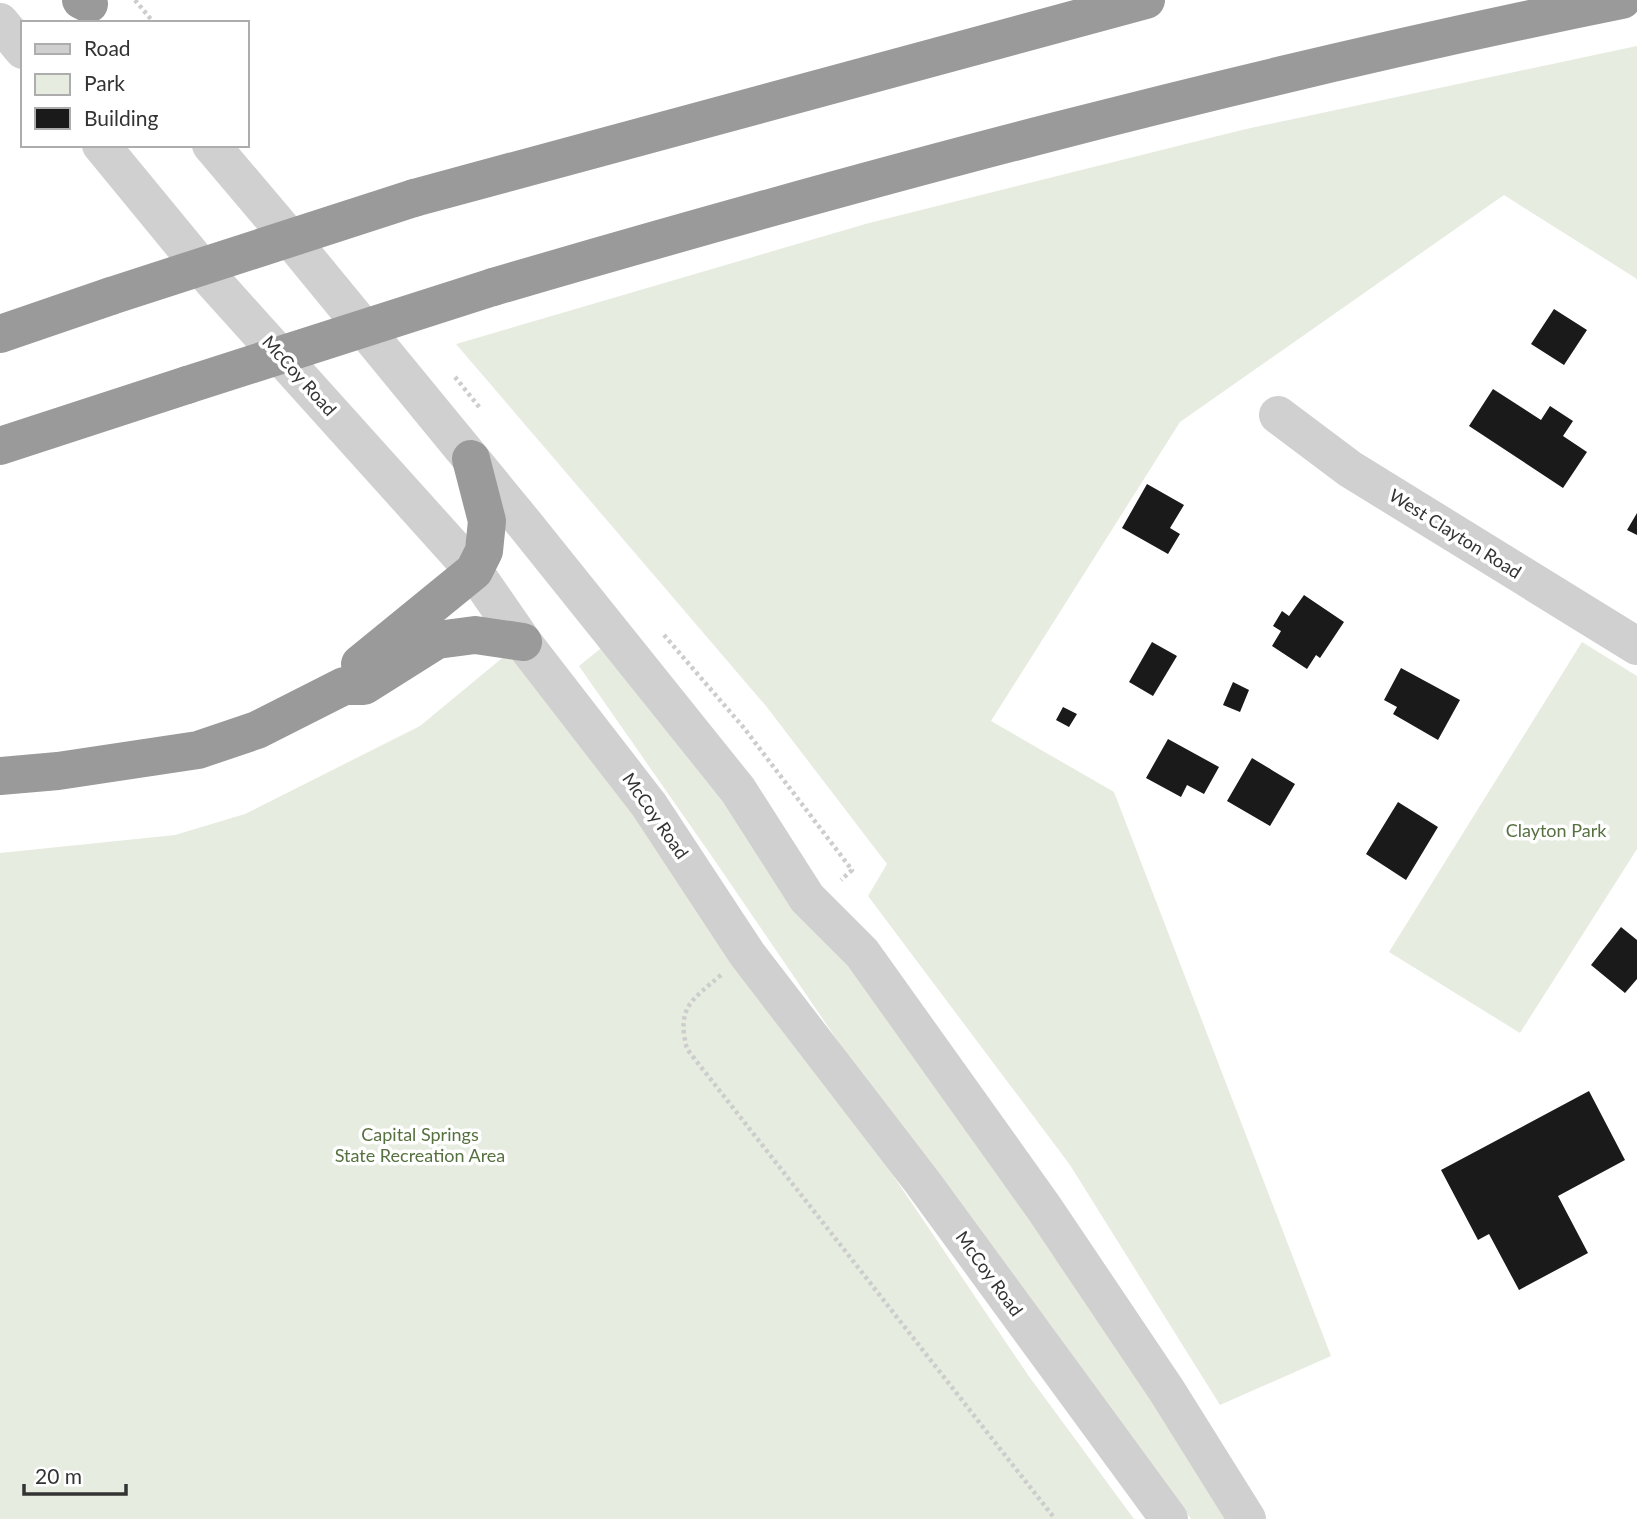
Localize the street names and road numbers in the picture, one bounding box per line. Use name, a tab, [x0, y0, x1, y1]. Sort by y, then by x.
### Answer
street label: McCoy Road	[258, 331, 341, 420]
street label: West Clayton Road	[1385, 484, 1526, 583]
street label: McCoy Road	[618, 768, 694, 863]
street label: McCoy Road	[952, 1227, 1028, 1320]

